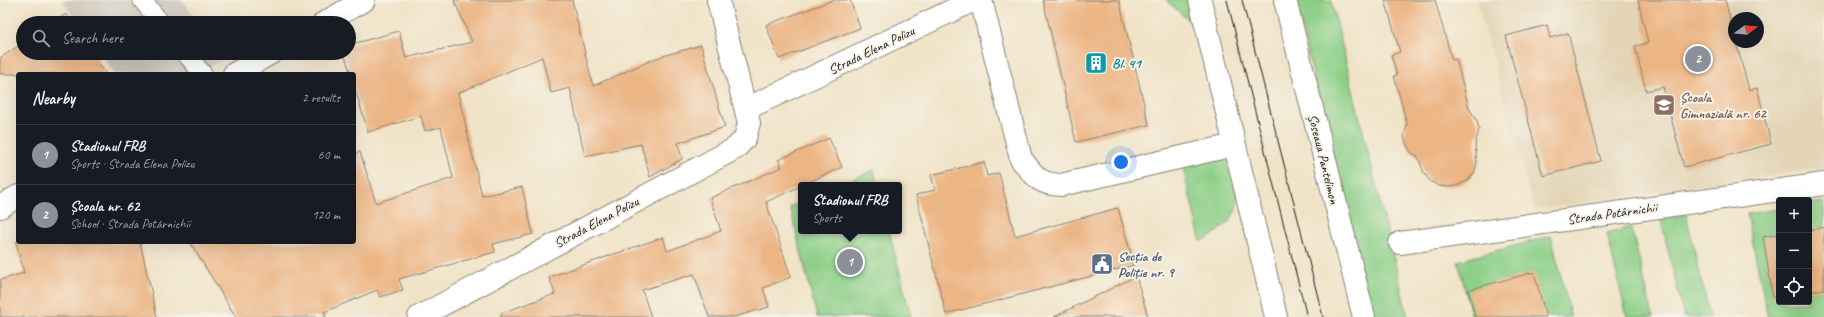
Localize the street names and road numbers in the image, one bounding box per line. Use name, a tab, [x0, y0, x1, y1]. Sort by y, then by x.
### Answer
street label: Strada Elena Polizu	[826, 22, 918, 78]
street label: Șoseaua Pantelimon	[1304, 112, 1343, 207]
street label: Strada Elena Polizu	[551, 193, 642, 252]
street label: Strada Potârnichii	[1566, 198, 1660, 228]

